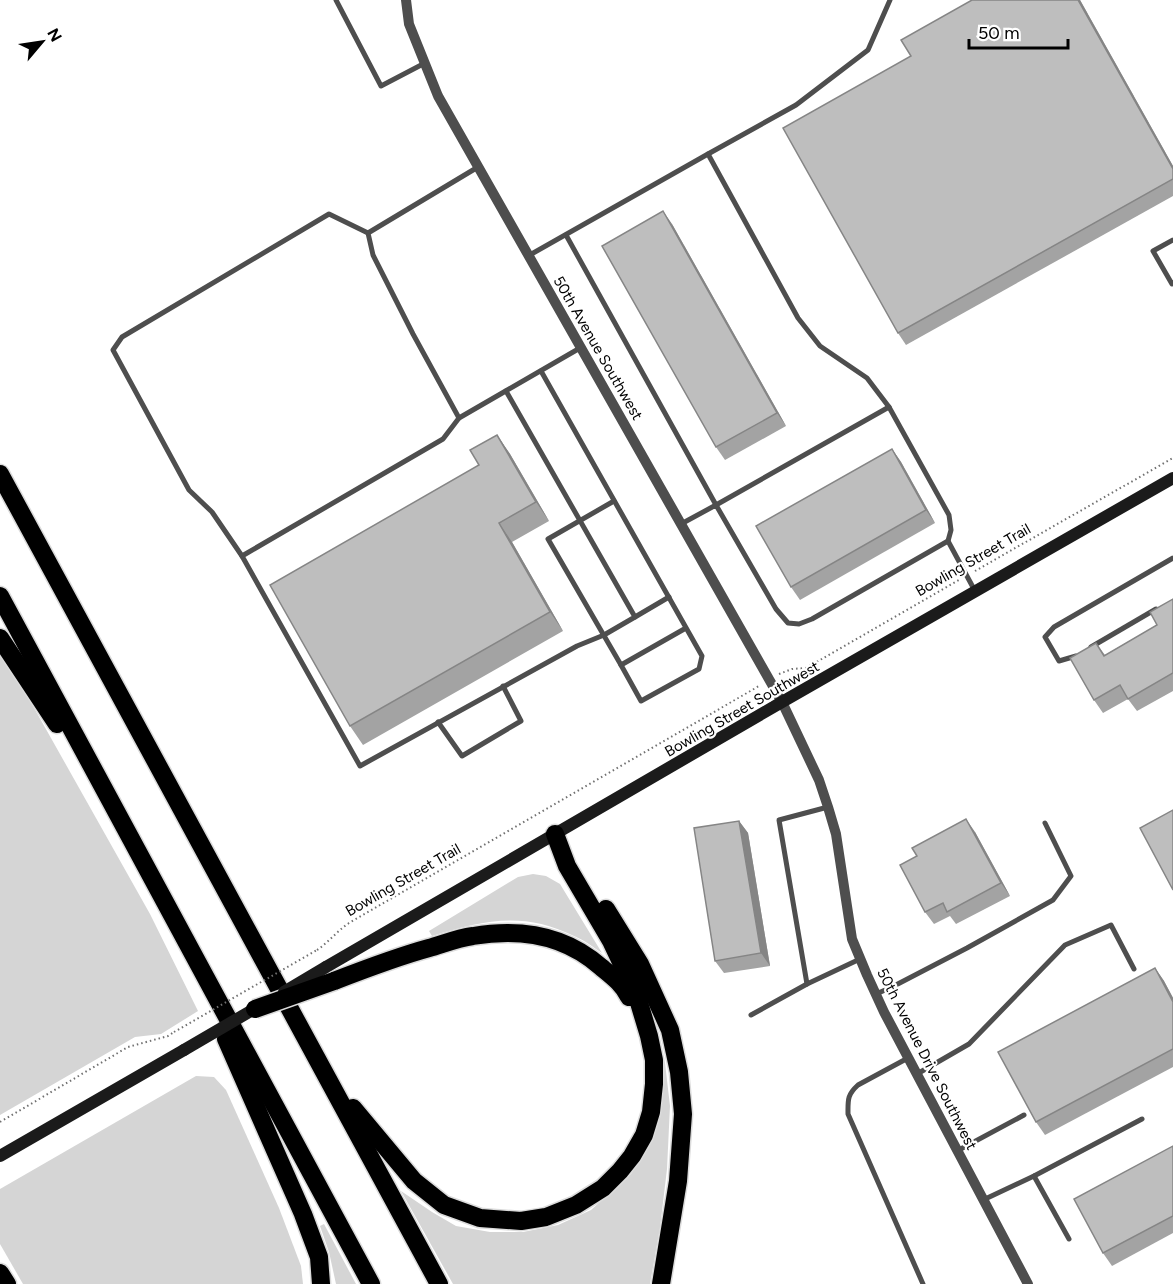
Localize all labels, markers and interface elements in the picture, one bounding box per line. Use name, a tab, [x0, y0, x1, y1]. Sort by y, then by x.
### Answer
north arrow	[12, 12, 72, 72]
scale bar	[969, 12, 1068, 50]
text: 50 m	[978, 22, 1020, 44]
text: N	[43, 25, 66, 45]
street label: 50th Avenue Southwest	[549, 273, 647, 423]
street label: Bowling Street Trail	[912, 520, 1034, 600]
street label: Bowling Street Southwest	[662, 657, 823, 761]
street label: Bowling Street Trail	[342, 840, 464, 920]
street label: 50th Avenue Drive Southwest	[873, 965, 981, 1153]

